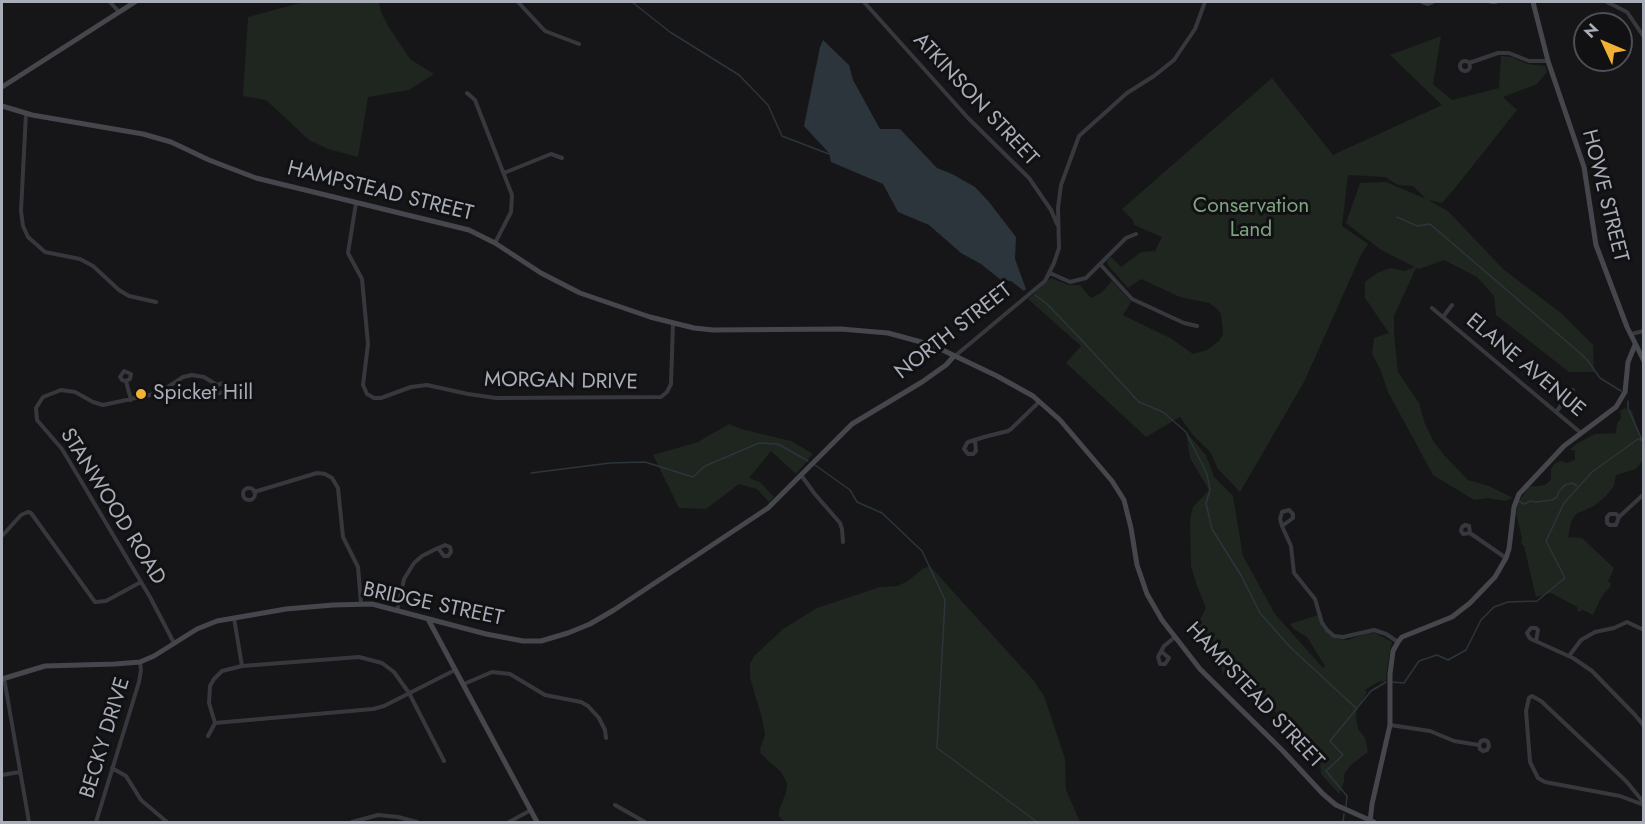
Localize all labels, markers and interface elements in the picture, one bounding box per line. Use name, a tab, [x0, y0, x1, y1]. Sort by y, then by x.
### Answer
north arrow	[1573, 12, 1633, 72]
text: N	[1578, 18, 1604, 43]
street label: ATKINSON STREET	[907, 29, 1043, 171]
street label: HOWE STREET	[1575, 127, 1633, 265]
street label: HAMPSTEAD STREET	[285, 157, 475, 227]
park label: Conservation Land	[1193, 194, 1309, 244]
street label: NORTH STREET	[890, 278, 1018, 386]
street label: ELANE AVENUE	[1460, 309, 1590, 423]
street label: MORGAN DRIVE	[484, 368, 638, 396]
place label: Spicket Hill	[153, 381, 253, 407]
marker: Spicket Hill	[134, 387, 148, 401]
street label: STANWOOD ROAD	[54, 424, 170, 590]
street label: BRIDGE STREET	[360, 578, 506, 632]
street label: HAMPSTEAD STREET	[1180, 618, 1328, 774]
street label: BECKY DRIVE	[76, 675, 136, 801]

